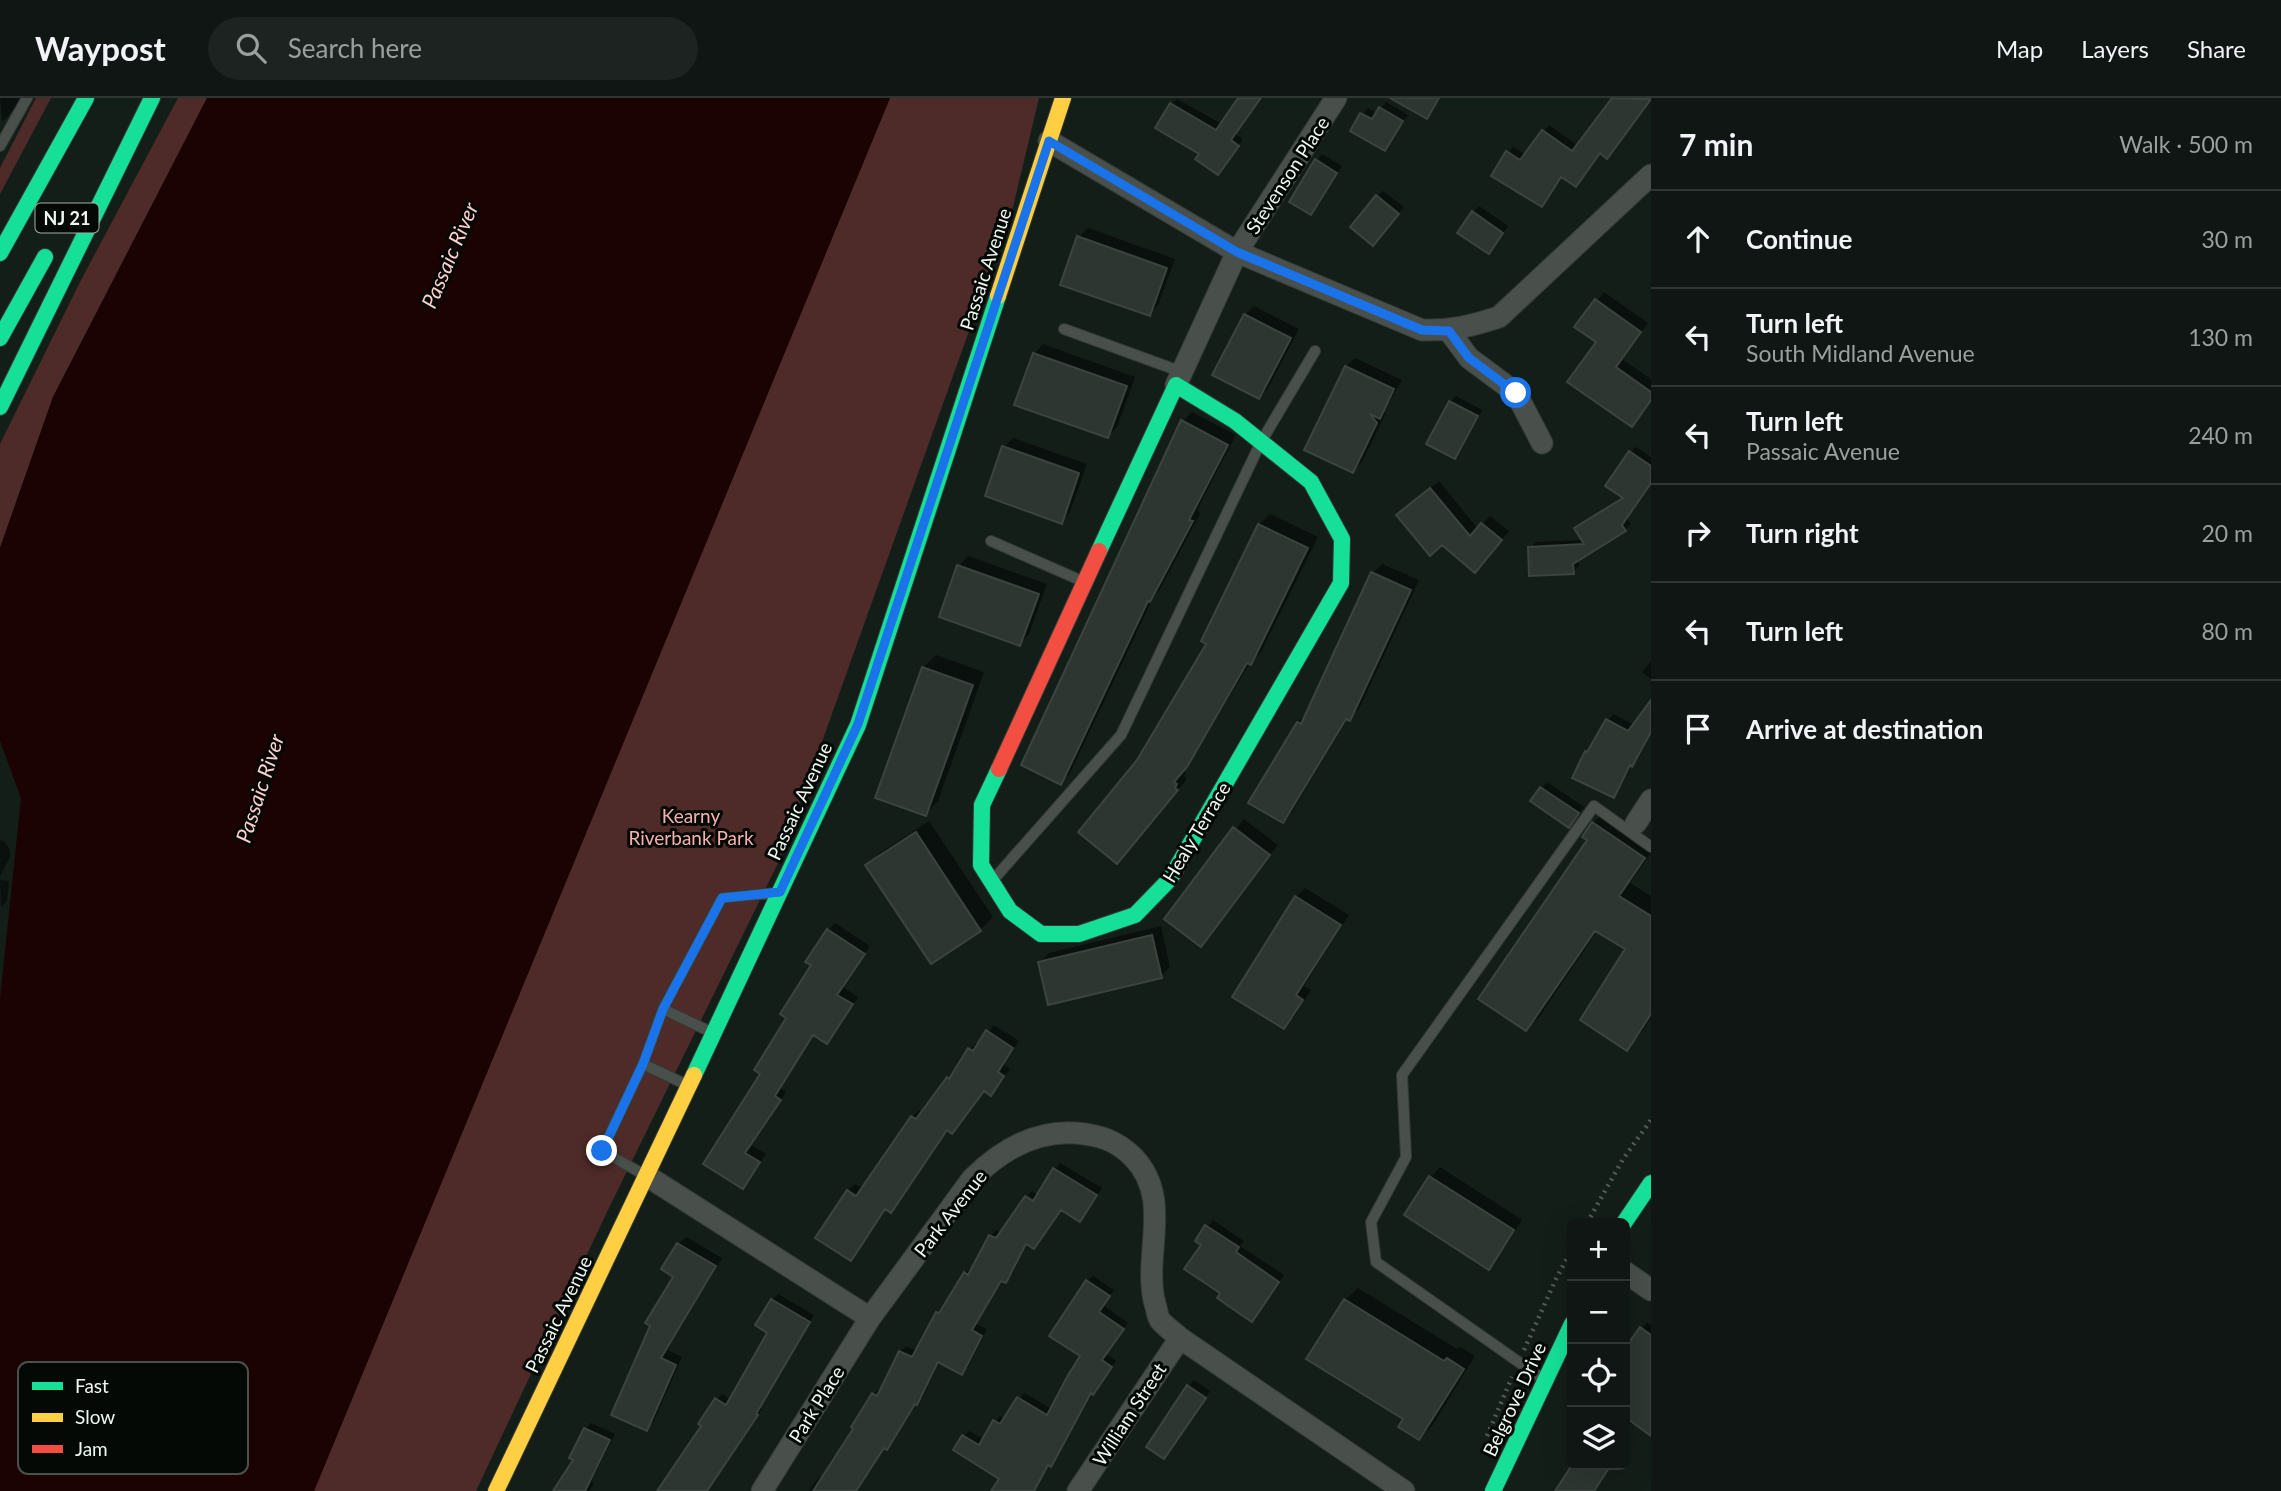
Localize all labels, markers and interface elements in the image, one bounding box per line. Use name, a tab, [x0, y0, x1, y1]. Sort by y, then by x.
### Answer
search box	[208, 17, 698, 80]
text: Waypost	[35, 28, 166, 68]
icon: search	[232, 29, 270, 67]
text: Search here	[288, 32, 422, 64]
text: Map	[1996, 34, 2043, 63]
text: Layers	[2081, 34, 2149, 63]
text: Share	[2187, 34, 2246, 63]
street label: Stevenson Place	[1241, 112, 1333, 238]
text: 7 min	[1679, 126, 1753, 162]
text: Walk · 500 m	[2119, 130, 2253, 158]
water label: Passaic River	[416, 198, 483, 312]
road number: NJ 21	[36, 204, 98, 232]
street label: Passaic Avenue	[954, 205, 1016, 333]
icon: ahead	[1679, 220, 1717, 258]
text: Continue	[1746, 223, 1852, 255]
text: 30 m	[2202, 225, 2253, 253]
text: Turn left	[1746, 307, 1843, 339]
icon: left	[1679, 318, 1717, 356]
text: 130 m	[2188, 323, 2253, 351]
text: South Midland Avenue	[1746, 339, 1975, 367]
route start	[1500, 377, 1531, 408]
text: Turn left	[1746, 405, 1843, 437]
icon: left	[1679, 416, 1717, 454]
text: 240 m	[2188, 421, 2253, 449]
text: Passaic Avenue	[1746, 437, 1900, 465]
icon: right	[1679, 514, 1717, 552]
text: Turn right	[1746, 517, 1859, 549]
text: 20 m	[2202, 519, 2253, 547]
icon: left	[1679, 612, 1717, 650]
text: Turn left	[1746, 615, 1843, 647]
text: 80 m	[2202, 617, 2253, 645]
icon: arrive	[1679, 710, 1717, 748]
text: Arrive at destination	[1746, 713, 1983, 745]
water label: Passaic River	[230, 730, 289, 845]
street label: Passaic Avenue	[762, 738, 836, 864]
street label: Healy Terrace	[1157, 778, 1235, 886]
park label: Kearny Riverbank Park	[628, 804, 754, 849]
route end	[586, 1135, 617, 1166]
street label: Park Avenue	[909, 1165, 991, 1261]
map controls	[1567, 1218, 1630, 1470]
button: +	[1567, 1218, 1630, 1281]
street label: Passaic Avenue	[520, 1252, 596, 1376]
button: −	[1567, 1281, 1630, 1344]
street label: Belgrove Drive	[1478, 1338, 1550, 1460]
button: locate	[1567, 1344, 1630, 1407]
street label: William Street	[1087, 1358, 1171, 1470]
street label: Park Place	[783, 1361, 849, 1447]
legend	[18, 1362, 248, 1474]
text: Fast	[75, 1374, 109, 1397]
text: Slow	[75, 1405, 115, 1428]
button: layers	[1567, 1407, 1630, 1470]
text: Jam	[75, 1437, 108, 1460]

